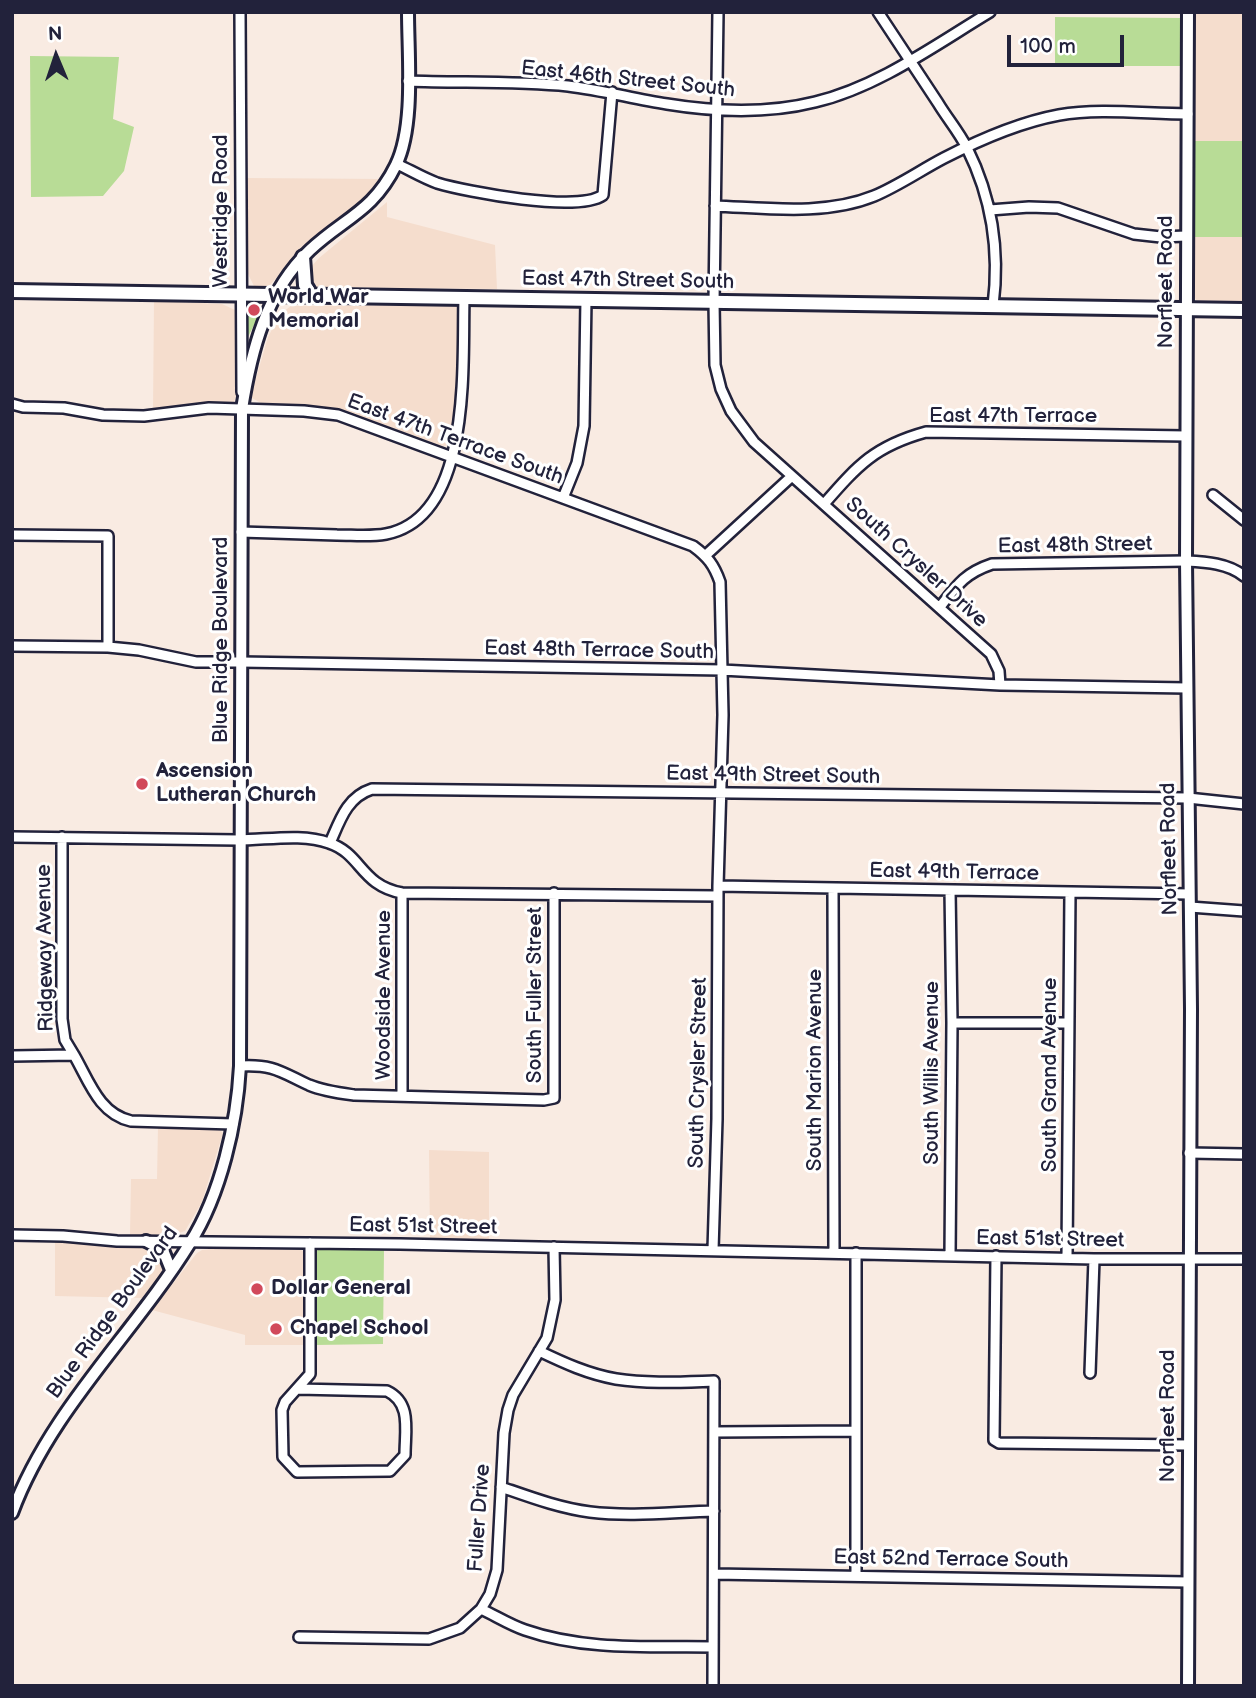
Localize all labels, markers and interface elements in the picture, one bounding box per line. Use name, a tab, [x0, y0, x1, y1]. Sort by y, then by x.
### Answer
north arrow	[21, 21, 91, 91]
scale bar	[1011, 21, 1128, 65]
text: N	[48, 23, 63, 46]
text: 100 m	[1020, 34, 1076, 59]
street label: East 46th Street South	[520, 56, 736, 104]
street label: Westridge Road	[209, 135, 235, 287]
street label: Norfleet Road	[1154, 216, 1180, 348]
street label: East 47th Street South	[521, 267, 735, 295]
place label: World War Memorial	[268, 285, 369, 335]
marker: World War Memorial	[246, 302, 262, 318]
street label: East 47th Terrace South	[344, 389, 566, 491]
street label: East 47th Terrace	[929, 404, 1097, 430]
street label: South Crysler Drive	[840, 493, 992, 633]
street label: East 48th Street	[997, 532, 1153, 560]
street label: Blue Ridge Boulevard	[209, 537, 235, 743]
street label: East 48th Terrace South	[484, 636, 714, 666]
place label: Ascension Lutheran Church	[156, 759, 316, 809]
street label: East 49th Street South	[666, 762, 880, 790]
marker: Ascension Lutheran Church	[134, 776, 150, 792]
street label: Norfleet Road	[1156, 782, 1184, 916]
street label: East 49th Terrace	[869, 859, 1039, 887]
street label: Ridgeway Avenue	[32, 864, 60, 1032]
street label: South Fuller Street	[523, 907, 549, 1083]
street label: Woodside Avenue	[372, 910, 398, 1080]
street label: South Marion Avenue	[803, 969, 829, 1171]
street label: South Crysler Street	[685, 977, 713, 1169]
street label: South Grand Avenue	[1038, 978, 1064, 1172]
street label: South Willis Avenue	[920, 981, 946, 1165]
street label: East 51st Street	[349, 1213, 497, 1241]
street label: Blue Ridge Boulevard	[42, 1222, 184, 1404]
street label: East 51st Street	[976, 1226, 1124, 1254]
place label: Dollar General	[271, 1276, 411, 1302]
marker: Dollar General	[249, 1281, 265, 1297]
place label: Chapel School	[290, 1316, 428, 1342]
marker: Chapel School	[268, 1321, 284, 1337]
street label: Norfleet Road	[1156, 1350, 1182, 1482]
street label: Fuller Drive	[464, 1463, 496, 1573]
street label: East 52nd Terrace South	[833, 1545, 1069, 1575]

